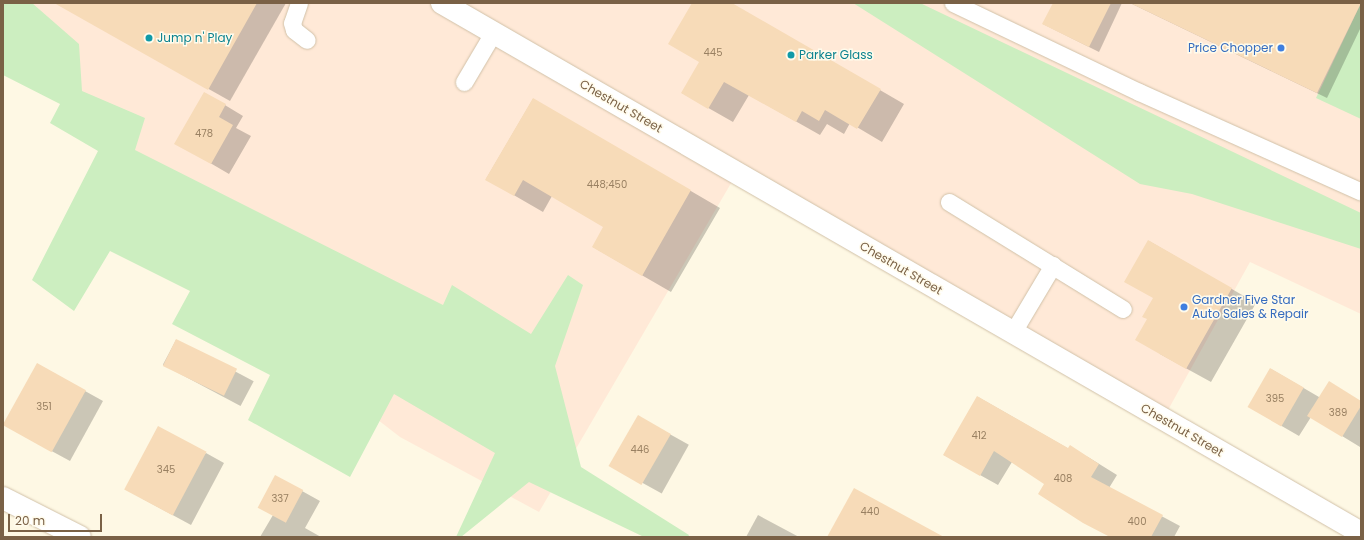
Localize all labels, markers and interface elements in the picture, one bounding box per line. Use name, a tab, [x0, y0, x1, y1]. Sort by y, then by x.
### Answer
place label: Jump n' Play	[157, 31, 232, 45]
marker: Jump n' Play	[144, 33, 154, 43]
place label: Price Chopper	[1188, 41, 1273, 55]
marker: Price Chopper	[1276, 43, 1286, 53]
house number: 445	[704, 47, 722, 59]
place label: Parker Glass	[799, 48, 873, 62]
marker: Parker Glass	[786, 50, 796, 60]
street label: Chestnut Street	[577, 76, 665, 136]
house number: 478	[195, 128, 213, 140]
house number: 448;450	[587, 179, 627, 191]
street label: Chestnut Street	[857, 238, 945, 298]
place label: Gardner Five Star Auto Sales & Repair	[1192, 293, 1308, 321]
marker: Gardner Five Star Auto Sales & Repair	[1179, 302, 1189, 312]
house number: 395	[1266, 393, 1284, 405]
street label: Chestnut Street	[1138, 400, 1226, 460]
house number: 351	[36, 401, 52, 413]
house number: 389	[1329, 407, 1347, 419]
house number: 412	[971, 430, 987, 442]
house number: 446	[631, 444, 649, 456]
house number: 345	[157, 464, 175, 476]
house number: 408	[1054, 473, 1072, 485]
house number: 337	[271, 493, 289, 505]
scale bar	[10, 506, 104, 532]
house number: 440	[861, 506, 879, 518]
text: 20 m	[15, 512, 45, 529]
house number: 400	[1128, 516, 1146, 528]

